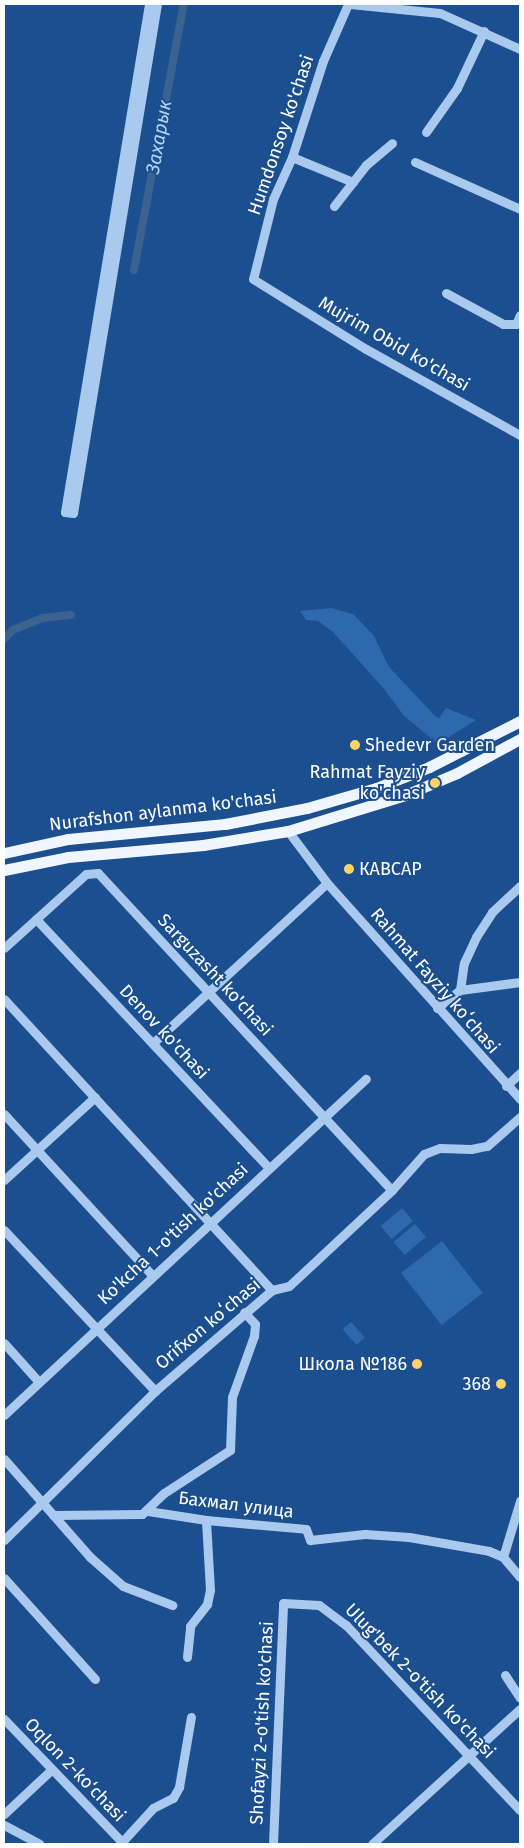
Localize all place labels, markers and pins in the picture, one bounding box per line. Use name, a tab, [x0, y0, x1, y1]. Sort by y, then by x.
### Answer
place label: Shedevr Garden	[365, 734, 495, 756]
marker: Shedevr Garden	[349, 739, 361, 751]
place label: Rahmat Fayziy ko'chasi	[310, 762, 425, 804]
marker: Rahmat Fayziy ko'chasi	[429, 777, 441, 789]
place label: КАВСАР	[359, 858, 422, 880]
marker: КАВСАР	[343, 863, 355, 875]
place label: Школа №186	[298, 1353, 407, 1375]
marker: Школа №186	[411, 1358, 423, 1370]
place label: 368	[463, 1373, 491, 1395]
marker: 368	[495, 1378, 507, 1390]

